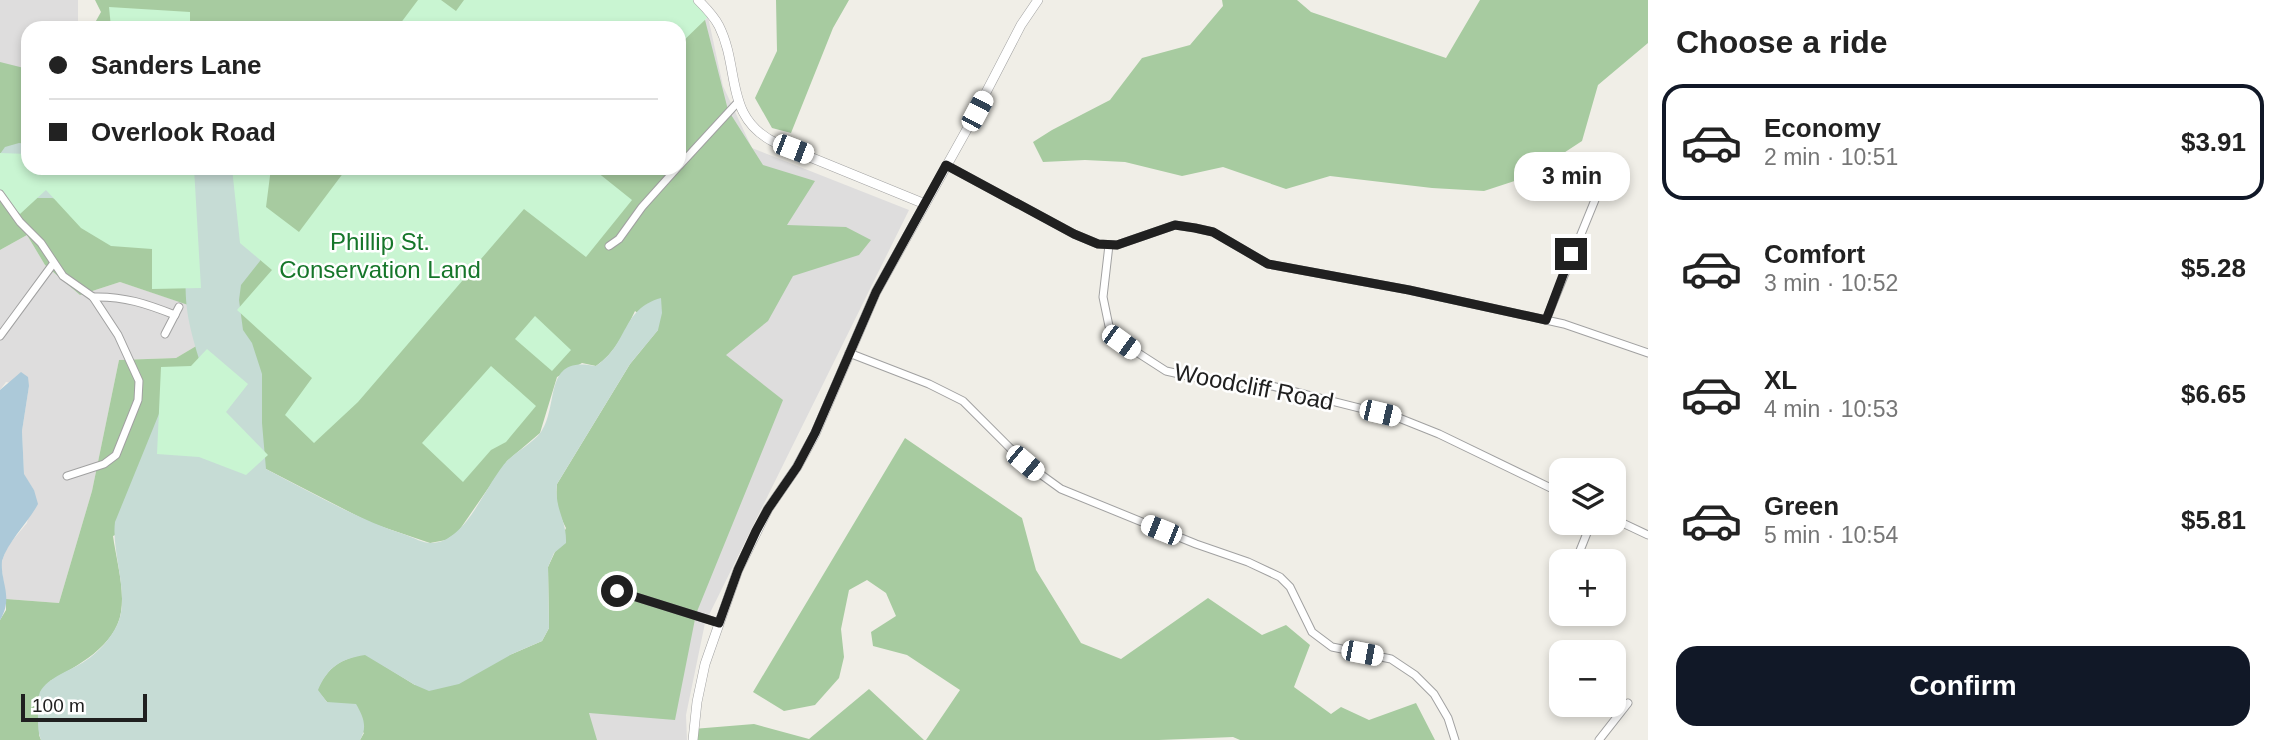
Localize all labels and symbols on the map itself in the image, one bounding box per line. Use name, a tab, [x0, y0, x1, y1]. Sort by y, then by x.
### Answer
car	[958, 88, 997, 134]
car	[770, 132, 817, 166]
callout: 3 min	[1513, 152, 1629, 202]
park label: Phillip St. Conservation Land	[279, 228, 481, 283]
route end	[1555, 238, 1587, 270]
car	[1098, 321, 1145, 363]
street label: Woodcliff Road	[1172, 358, 1336, 415]
car	[1358, 398, 1403, 428]
car	[1003, 441, 1048, 485]
car	[1138, 512, 1185, 548]
route start	[601, 575, 633, 607]
car	[1340, 639, 1385, 667]
scale bar	[21, 691, 147, 723]

